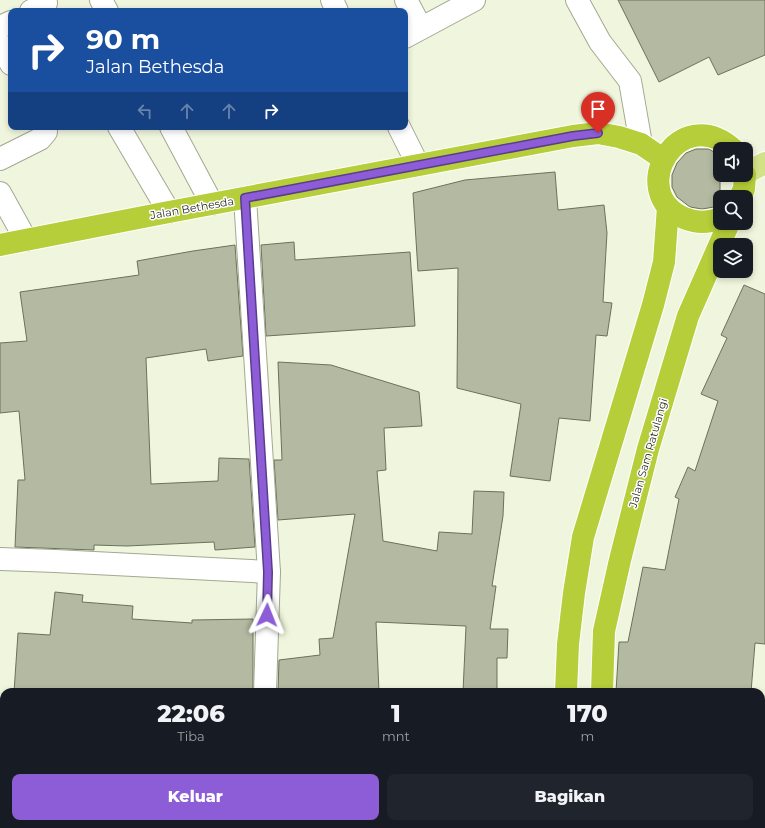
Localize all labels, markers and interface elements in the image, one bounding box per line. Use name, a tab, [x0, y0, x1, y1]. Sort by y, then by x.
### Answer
text: 90 m	[86, 22, 160, 56]
icon: right	[20, 24, 72, 76]
text: Jalan Bethesda	[86, 56, 224, 78]
pin	[581, 92, 615, 133]
icon: arrive	[587, 98, 609, 120]
icon: left	[134, 100, 156, 122]
icon: ahead	[176, 100, 198, 122]
icon: ahead	[218, 100, 240, 122]
icon: right	[260, 100, 282, 122]
map controls	[713, 142, 753, 278]
button: sound	[713, 142, 753, 182]
button: search	[713, 190, 753, 230]
street label: Jalan Bethesda	[148, 194, 235, 222]
button: layers	[713, 238, 753, 278]
street label: Jalan Sam Ratulangi	[625, 397, 670, 510]
position arrow	[246, 594, 288, 636]
text: 22:06	[157, 699, 225, 728]
text: 1	[391, 699, 401, 728]
text: 170	[567, 699, 608, 728]
text: Tiba	[177, 728, 205, 744]
text: mnt	[382, 728, 410, 744]
text: m	[580, 728, 594, 744]
button: Keluar	[12, 774, 379, 820]
button: Bagikan	[387, 774, 753, 820]

